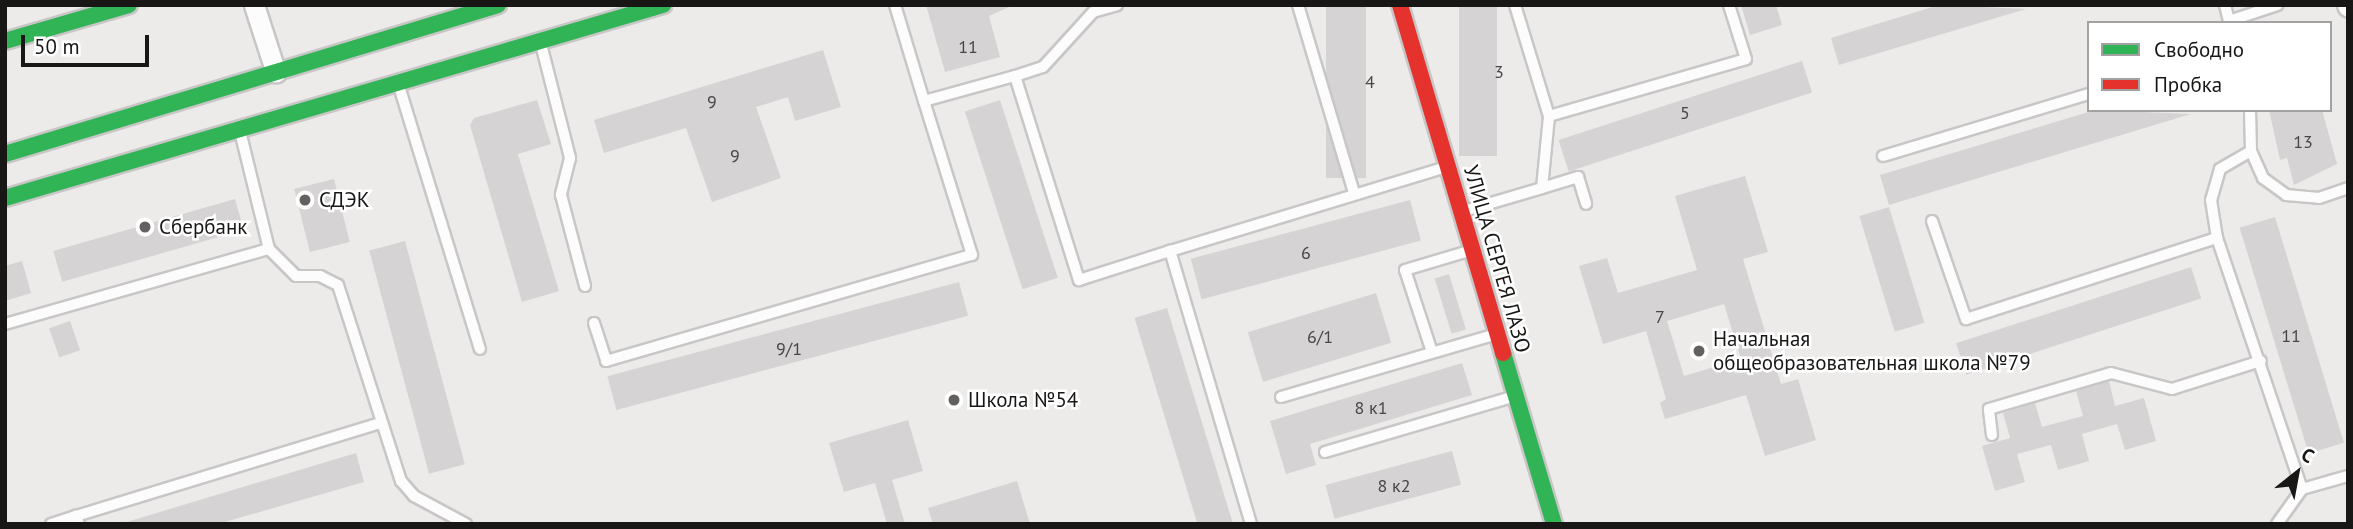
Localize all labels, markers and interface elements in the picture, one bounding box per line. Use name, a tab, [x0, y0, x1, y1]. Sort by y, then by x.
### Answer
scale bar	[24, 21, 152, 65]
legend	[2087, 21, 2332, 112]
text: 50 m	[34, 33, 80, 60]
house number: 11	[958, 36, 978, 58]
text: Свободно	[2154, 36, 2244, 63]
house number: 3	[1494, 61, 1504, 83]
house number: 4	[1365, 71, 1375, 93]
text: Пробка	[2154, 71, 2222, 98]
house number: 9	[707, 91, 717, 113]
house number: 5	[1680, 102, 1690, 124]
house number: 13	[2293, 131, 2313, 153]
house number: 9	[730, 145, 740, 167]
street label: УЛИЦА СЕРГЕЯ ЛАЗО	[1458, 162, 1536, 356]
place label: СДЭК	[319, 187, 370, 213]
marker: СДЭК	[297, 192, 313, 208]
place label: Сбербанк	[159, 214, 247, 240]
marker: Сбербанк	[137, 219, 153, 235]
house number: 6	[1301, 242, 1311, 264]
house number: 7	[1655, 306, 1665, 328]
house number: 11	[2281, 325, 2301, 347]
house number: 6/1	[1307, 326, 1333, 348]
place label: Начальная общеобразовательная школа №79	[1713, 326, 2031, 376]
house number: 9/1	[776, 338, 802, 360]
marker: Начальная общеобразовательная школа №79	[1691, 343, 1707, 359]
place label: Школа №54	[968, 387, 1078, 413]
marker: Школа №54	[946, 392, 962, 408]
house number: 8 к1	[1354, 397, 1388, 419]
north arrow	[2262, 438, 2332, 508]
text: С	[2297, 442, 2319, 468]
house number: 8 к2	[1377, 475, 1411, 497]

